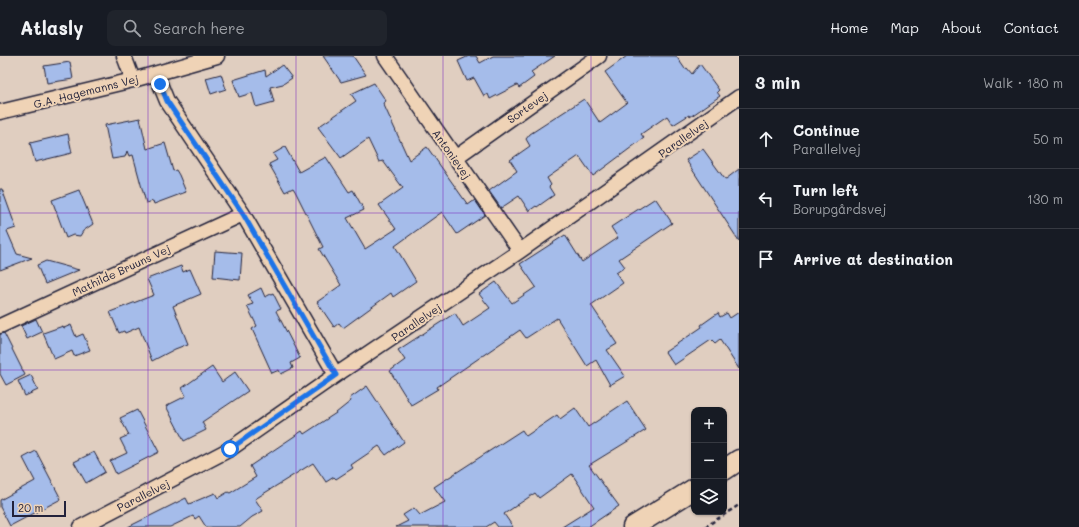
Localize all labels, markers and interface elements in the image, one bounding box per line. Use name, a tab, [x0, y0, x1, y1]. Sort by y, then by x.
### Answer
search box	[107, 10, 387, 46]
text: Atlasly	[20, 15, 83, 40]
icon: search	[121, 17, 143, 39]
text: Search here	[153, 18, 245, 38]
text: Home	[830, 18, 868, 37]
text: Map	[890, 18, 919, 37]
text: About	[941, 18, 982, 37]
text: Contact	[1004, 18, 1059, 37]
street label: G.A. Hagemanns Vej	[32, 71, 140, 111]
text: 3 min	[755, 71, 800, 93]
text: Walk · 180 m	[983, 74, 1063, 91]
route end	[151, 75, 169, 93]
street label: Sortevej	[504, 88, 550, 126]
street label: Parallelvej	[655, 115, 711, 161]
text: Continue	[793, 120, 860, 140]
street label: Antonievej	[429, 126, 475, 182]
icon: ahead	[755, 128, 777, 150]
text: 50 m	[1033, 130, 1063, 147]
text: Parallelvej	[793, 140, 861, 157]
text: Turn left	[793, 180, 858, 200]
icon: left	[755, 188, 777, 210]
text: 130 m	[1027, 190, 1063, 207]
text: Borupgårdsvej	[793, 200, 886, 217]
street label: Mathilde Bruuns Vej	[69, 241, 173, 299]
icon: arrive	[755, 248, 777, 270]
text: Arrive at destination	[793, 249, 953, 269]
street label: Parallelvej	[388, 300, 444, 344]
map controls	[691, 407, 727, 515]
button: +	[691, 407, 727, 443]
route start	[221, 440, 239, 458]
button: −	[691, 443, 727, 479]
street label: Parallelvej	[114, 475, 172, 515]
button: layers	[691, 479, 727, 515]
scale bar	[12, 499, 66, 518]
text: 20 m	[18, 500, 43, 515]

